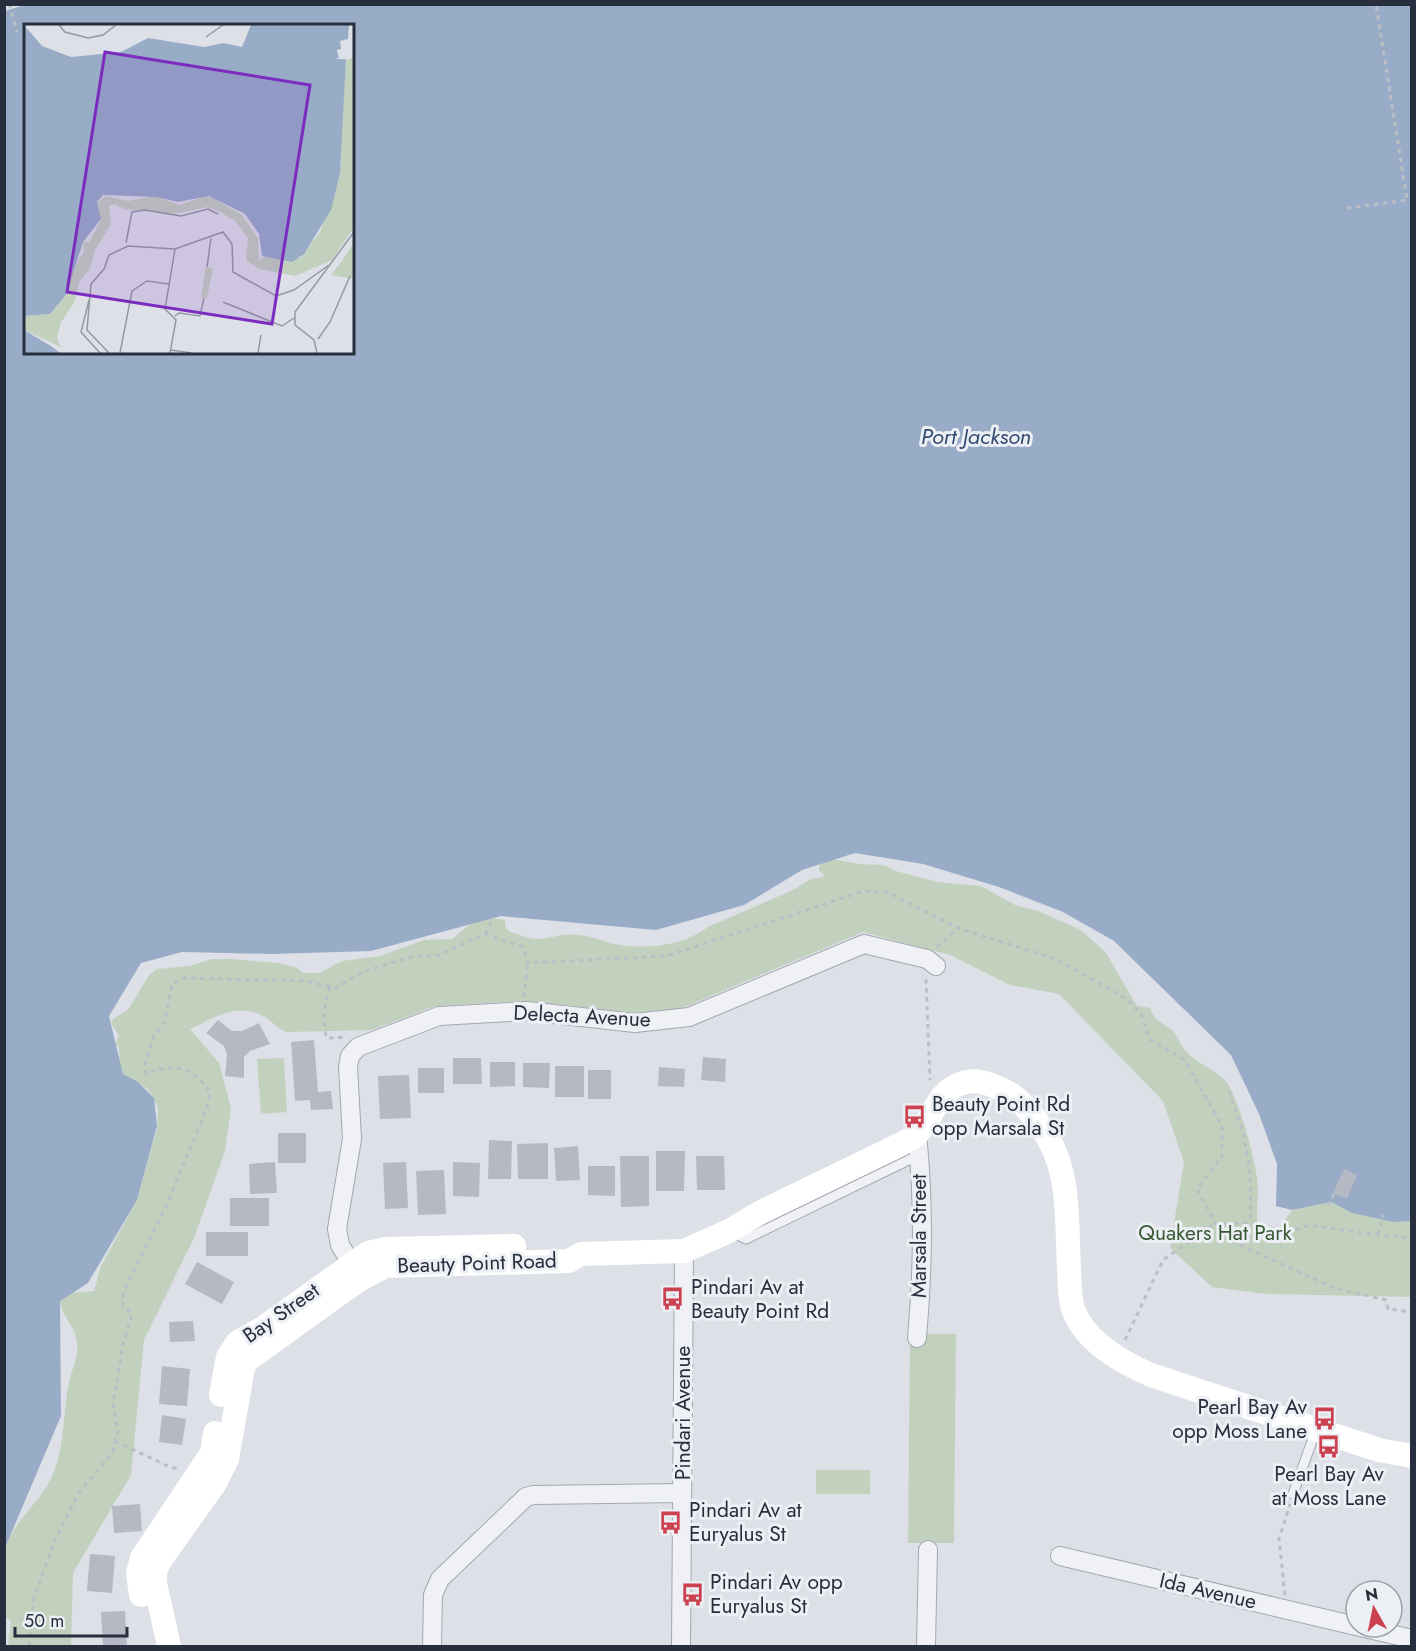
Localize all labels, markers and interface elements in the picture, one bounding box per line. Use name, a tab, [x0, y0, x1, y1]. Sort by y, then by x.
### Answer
inset map	[24, 24, 354, 354]
water label: Port Jackson	[921, 420, 1031, 452]
street label: Delecta Avenue	[512, 997, 652, 1035]
place label: Beauty Point Rd opp Marsala St	[932, 1089, 1070, 1143]
bus stop icon: Beauty Point Rd opp Marsala St	[901, 1103, 927, 1129]
street label: Marsala Street	[904, 1174, 934, 1298]
park label: Quakers Hat Park	[1138, 1218, 1292, 1248]
street label: Beauty Point Road	[397, 1245, 557, 1281]
place label: Pindari Av at Beauty Point Rd	[691, 1272, 829, 1326]
street label: Bay Street	[237, 1276, 325, 1350]
bus stop icon: Pindari Av at Beauty Point Rd	[660, 1286, 686, 1312]
street label: Pindari Avenue	[668, 1346, 698, 1480]
place label: Pearl Bay Av opp Moss Lane	[1172, 1392, 1308, 1446]
bus stop icon: Pearl Bay Av opp Moss Lane	[1312, 1406, 1338, 1432]
bus stop icon: Pearl Bay Av at Moss Lane	[1316, 1433, 1342, 1459]
place label: Pearl Bay Av at Moss Lane	[1272, 1459, 1386, 1513]
place label: Pindari Av at Euryalus St	[689, 1495, 802, 1549]
bus stop icon: Pindari Av at Euryalus St	[658, 1509, 684, 1535]
street label: Ida Avenue	[1156, 1565, 1260, 1617]
place label: Pindari Av opp Euryalus St	[710, 1567, 843, 1621]
north arrow	[1344, 1579, 1404, 1639]
bus stop icon: Pindari Av opp Euryalus St	[679, 1581, 705, 1607]
text: N	[1364, 1582, 1380, 1607]
scale bar	[15, 1600, 128, 1638]
text: 50 m	[24, 1608, 64, 1634]

